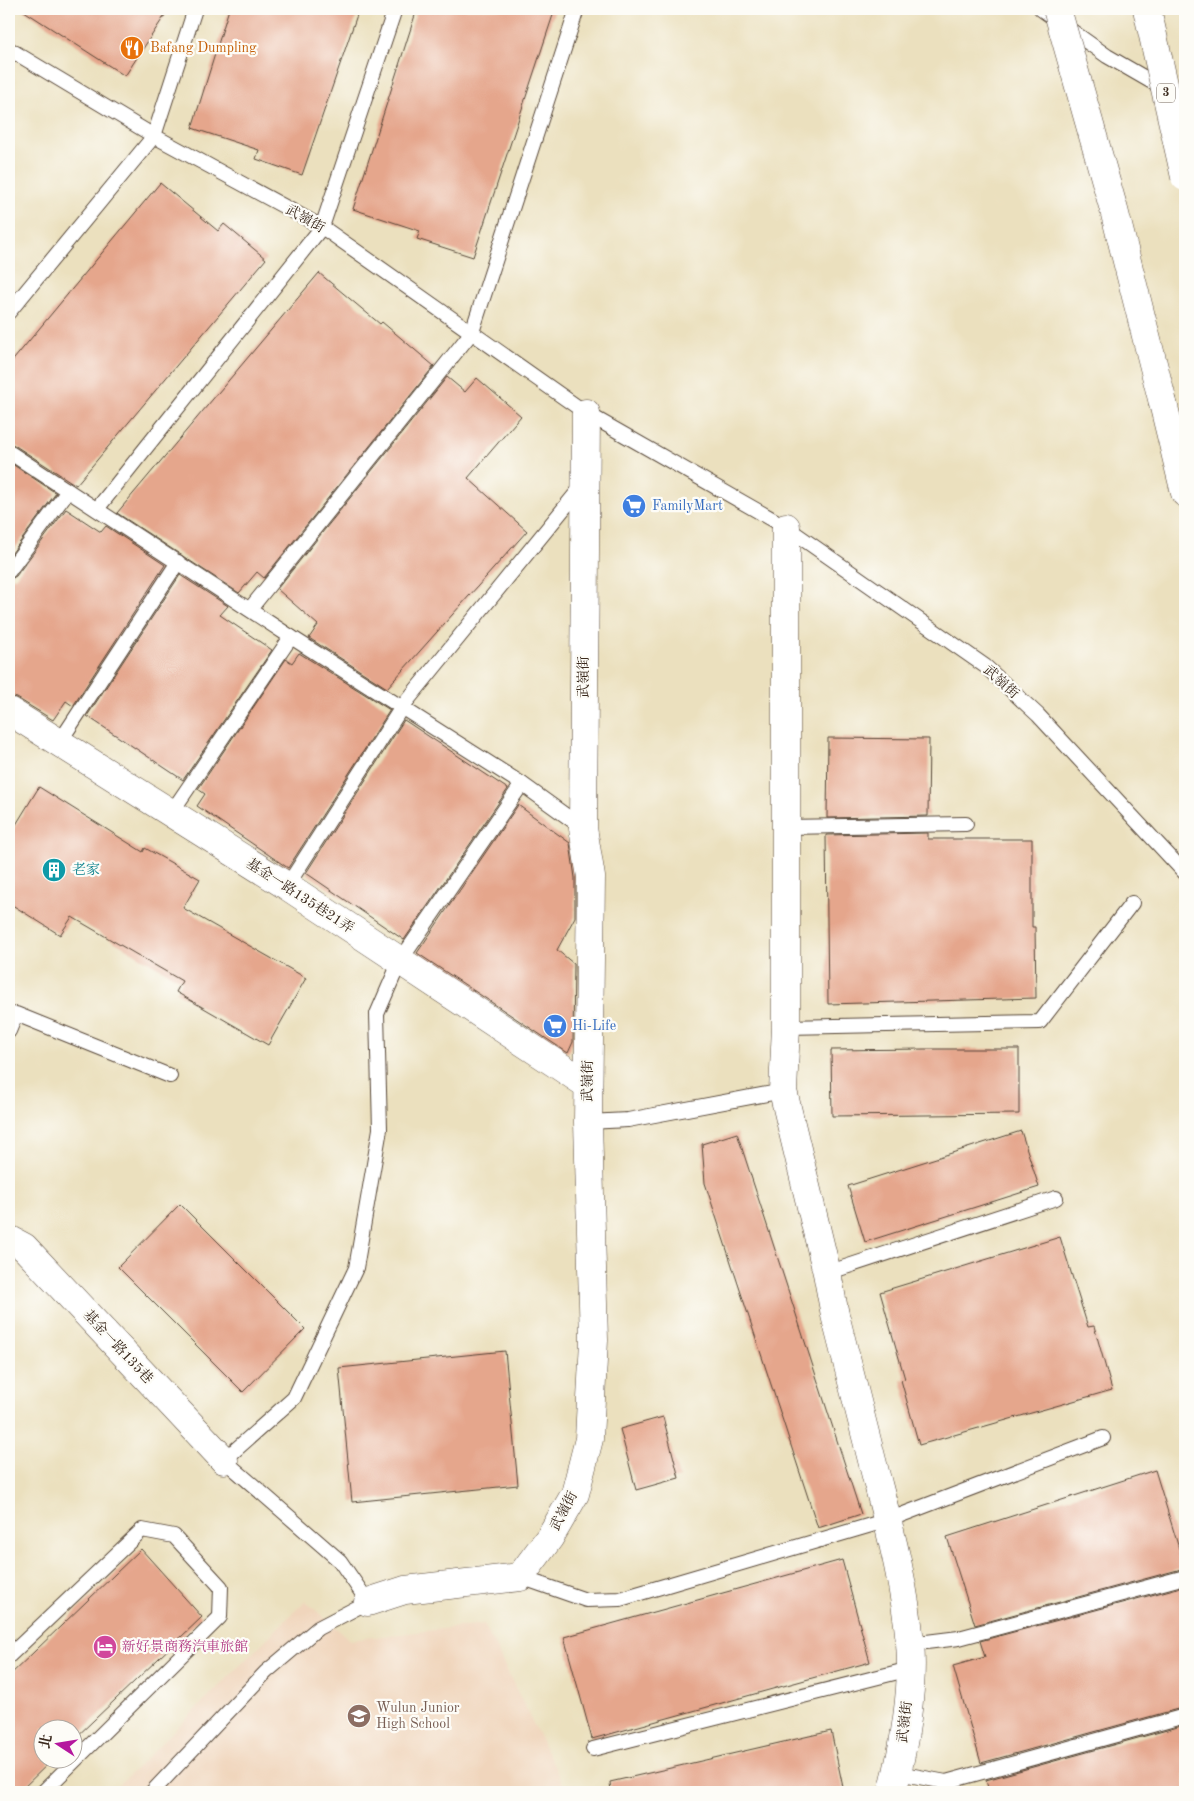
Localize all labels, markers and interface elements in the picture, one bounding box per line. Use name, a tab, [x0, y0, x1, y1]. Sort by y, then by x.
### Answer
restaurant icon: Bafang Dumpling	[119, 35, 145, 61]
place label: Bafang Dumpling	[150, 41, 257, 55]
road number: 3	[1157, 84, 1175, 102]
street label: 武嶺街	[283, 202, 327, 235]
supermarket icon: FamilyMart	[621, 493, 647, 519]
place label: FamilyMart	[652, 499, 723, 513]
street label: 武嶺街	[576, 656, 591, 698]
street label: 武嶺街	[981, 662, 1022, 701]
street label: 基金一路135巷21弄	[244, 855, 357, 936]
building icon: 老家	[41, 857, 67, 883]
place label: 老家	[72, 862, 100, 877]
supermarket icon: Hi-Life	[542, 1013, 568, 1039]
place label: Hi-Life	[572, 1019, 616, 1033]
street label: 武嶺街	[580, 1060, 595, 1102]
street label: 基金一路135巷	[81, 1307, 156, 1386]
street label: 武嶺街	[547, 1489, 580, 1533]
hotel icon: 新好景商務汽車旅館	[92, 1634, 118, 1660]
place label: 新好景商務汽車旅館	[122, 1639, 248, 1654]
street label: 武嶺街	[895, 1700, 915, 1744]
place label: Wulun Junior High School	[376, 1701, 460, 1731]
school or university icon: Wulun Junior High School	[346, 1703, 372, 1729]
north arrow	[32, 1718, 82, 1768]
text: 北	[37, 1733, 55, 1750]

